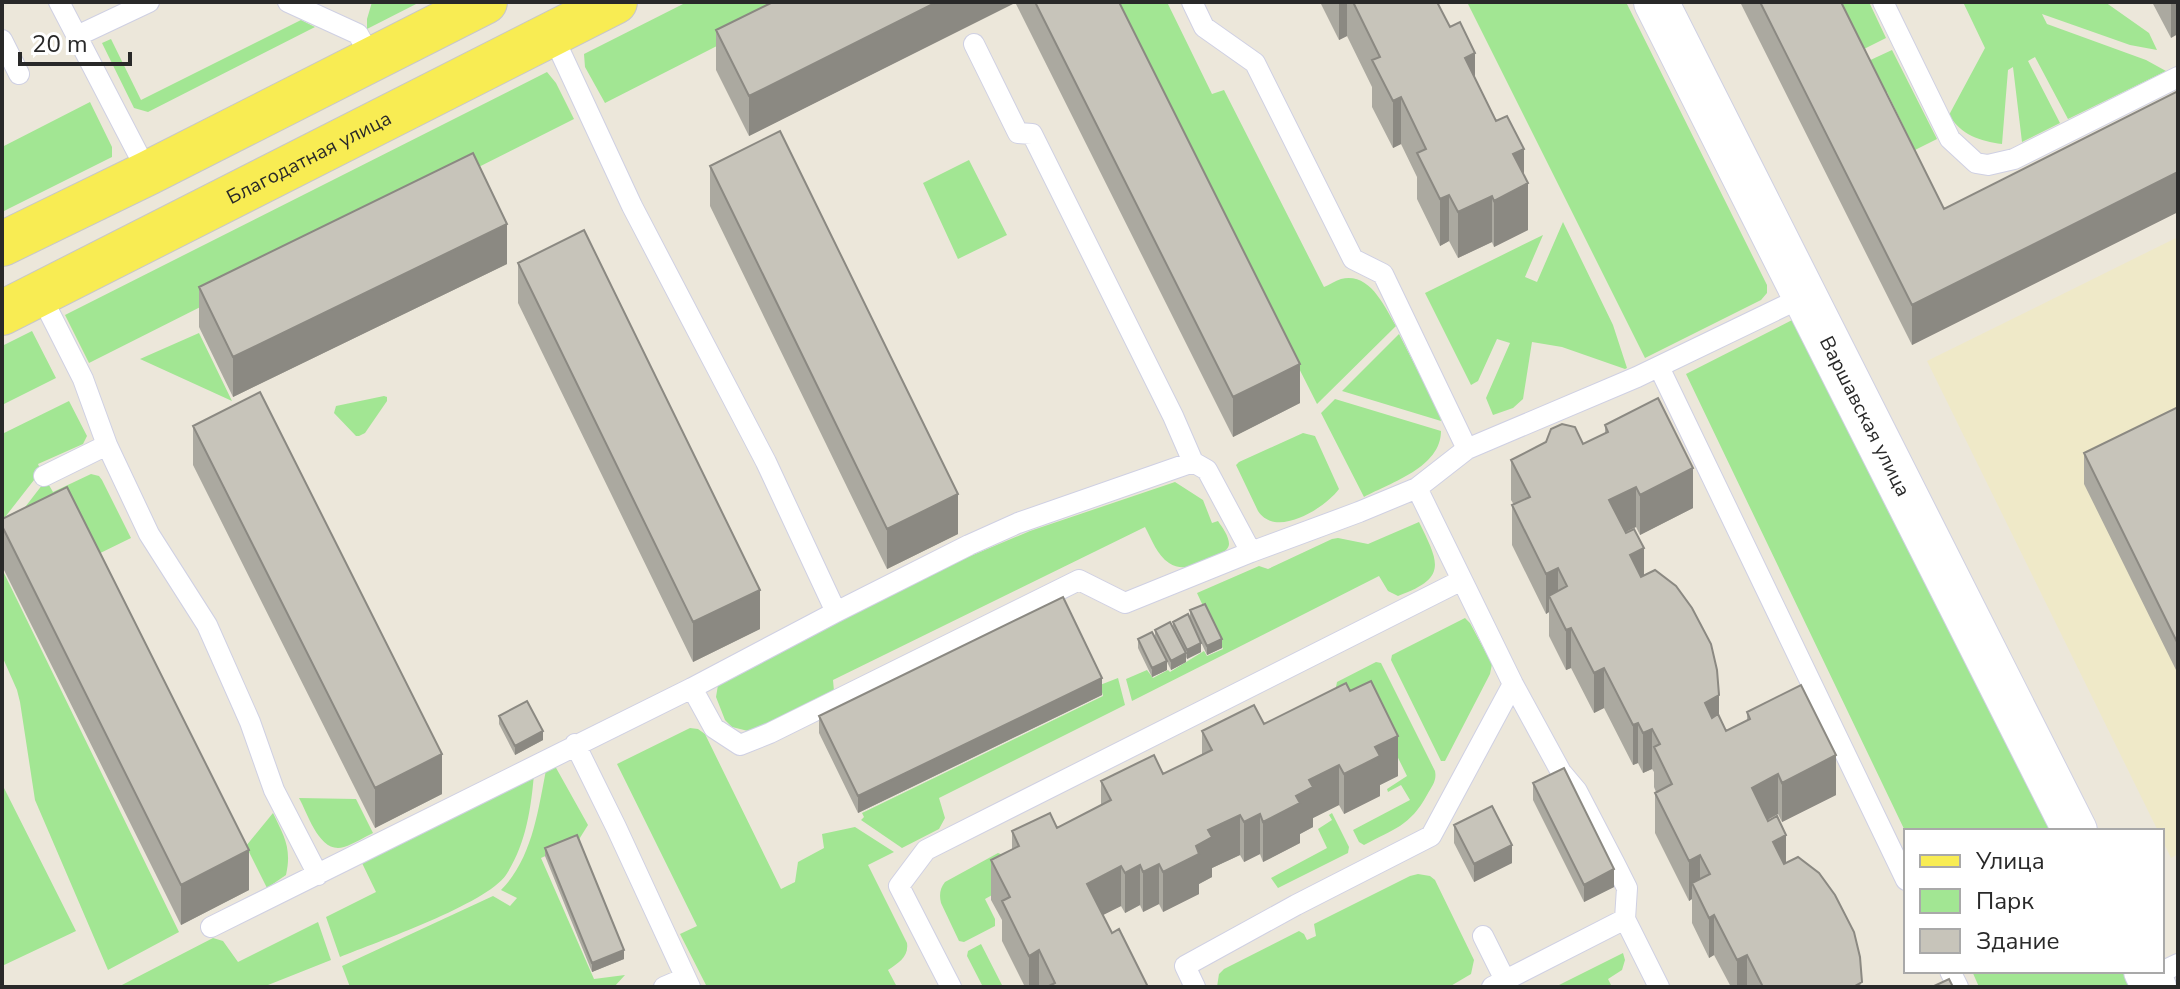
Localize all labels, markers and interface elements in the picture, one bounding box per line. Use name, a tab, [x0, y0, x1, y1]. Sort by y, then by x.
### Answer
scale bar	[20, 16, 130, 66]
text: 20 m	[32, 28, 88, 60]
street label: Благодатная улица	[222, 105, 396, 211]
street label: Варшавская улица	[1813, 332, 1917, 501]
legend	[1904, 829, 2164, 973]
text: Улица	[1975, 845, 2045, 877]
text: Парк	[1976, 885, 2034, 917]
text: Здание	[1976, 925, 2060, 957]

